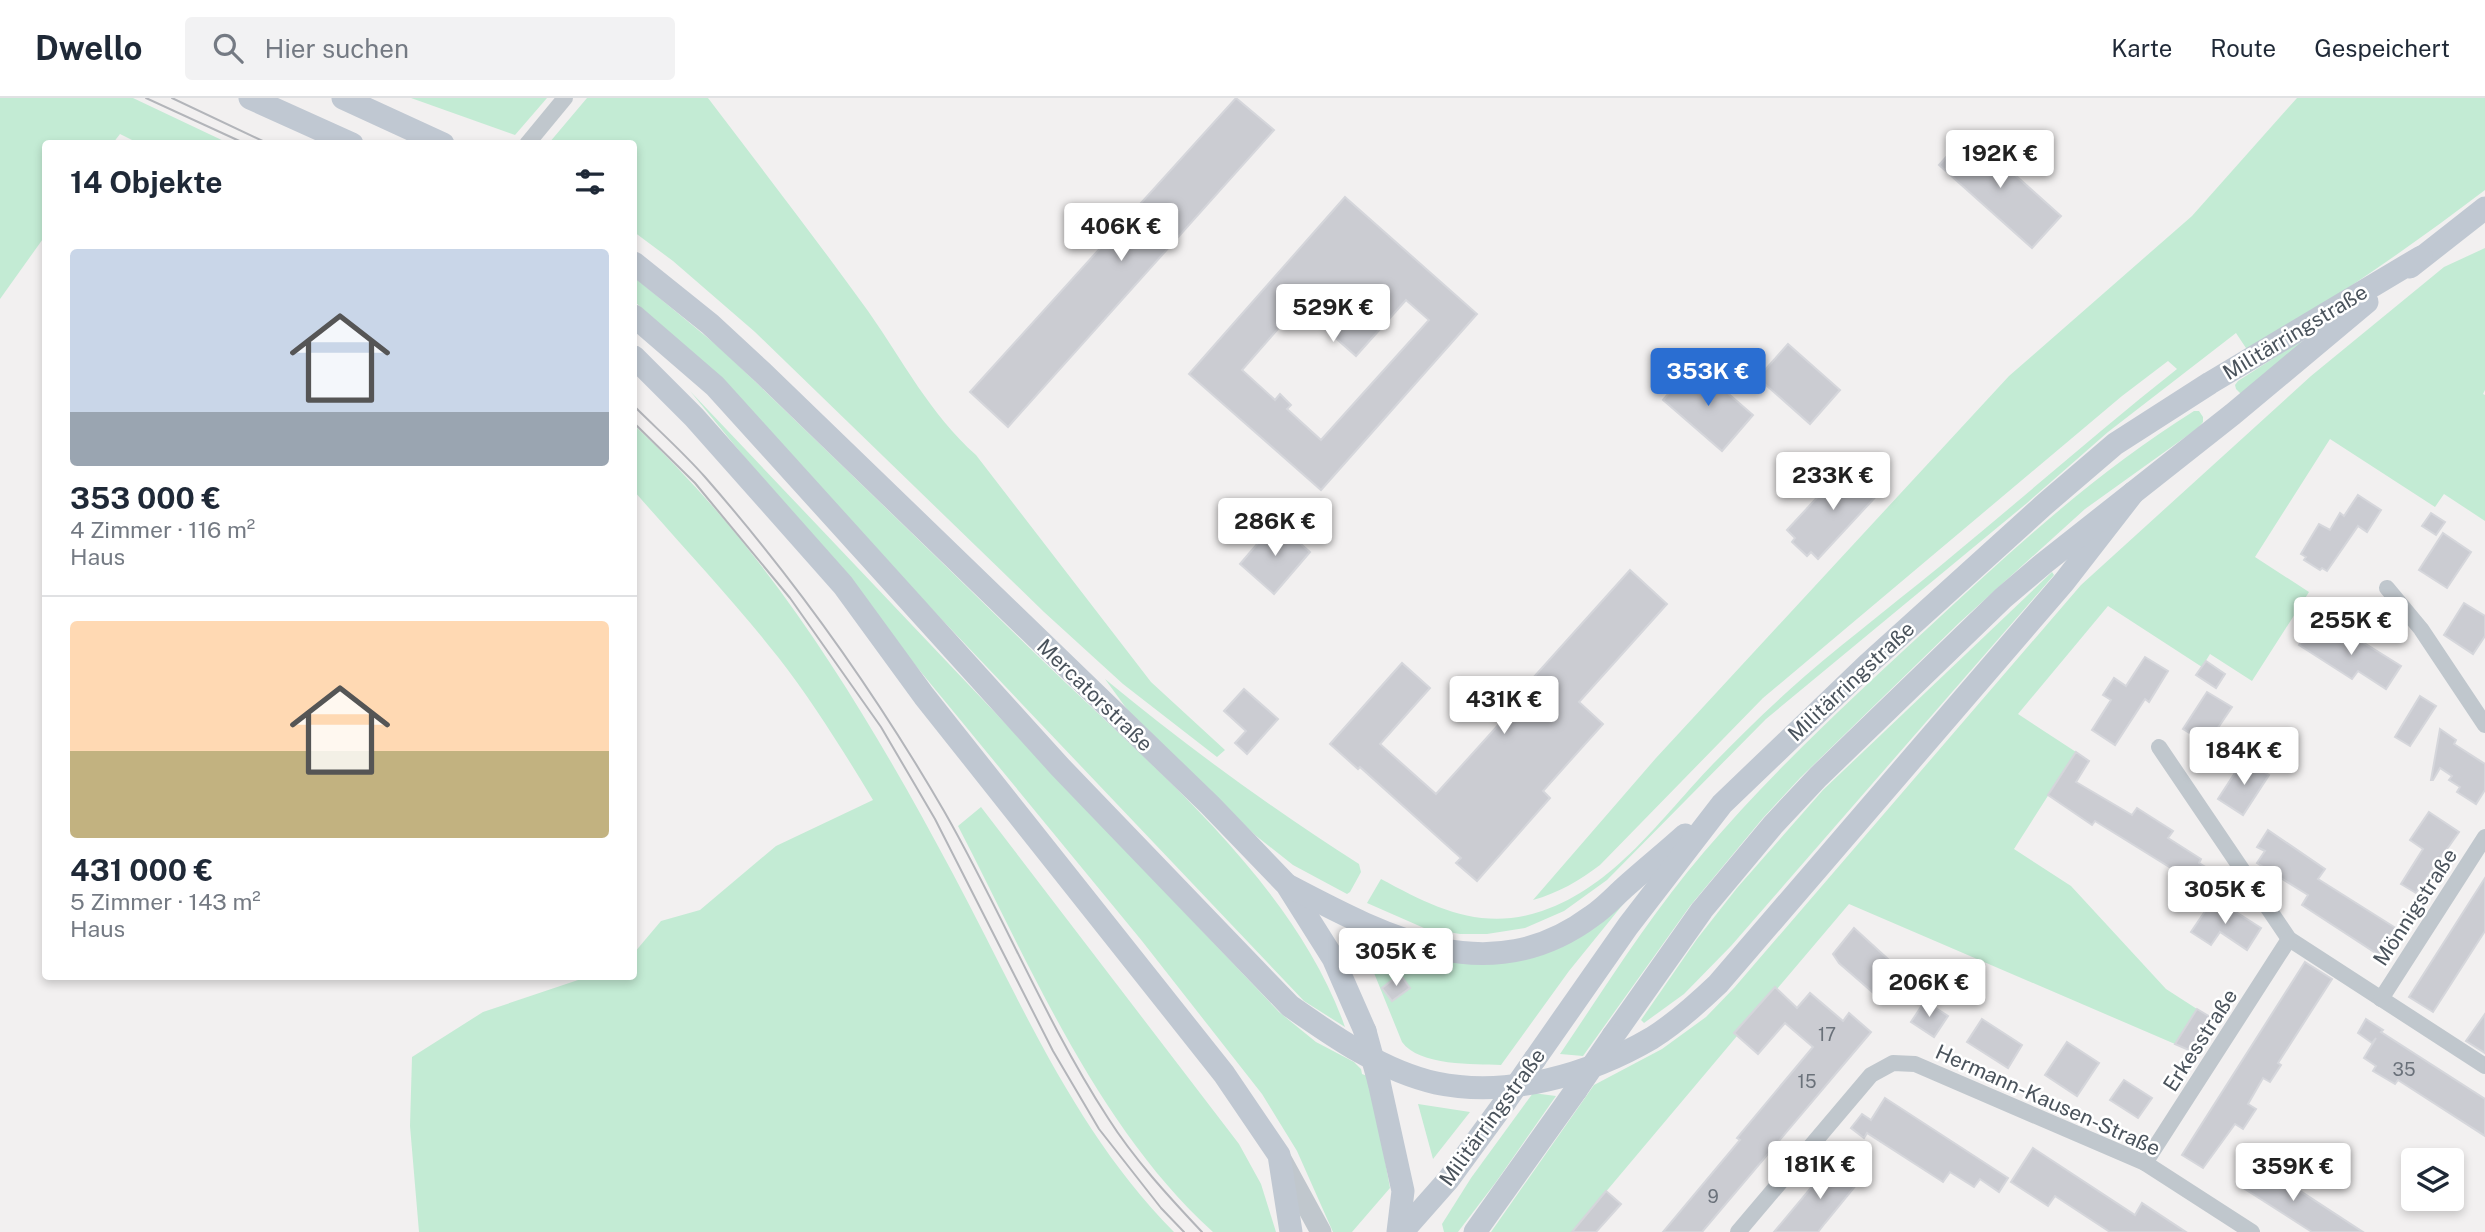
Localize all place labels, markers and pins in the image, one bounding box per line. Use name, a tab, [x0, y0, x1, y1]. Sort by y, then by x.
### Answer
pin: 192K €	[1943, 130, 2057, 190]
pin: 406K €	[1064, 204, 1178, 263]
pin: 529K €	[1276, 285, 1390, 344]
pin: 353K €	[1651, 348, 1765, 408]
pin: 233K €	[1776, 452, 1890, 512]
pin: 286K €	[1218, 498, 1332, 558]
pin: 255K €	[2294, 598, 2408, 657]
pin: 431K €	[1447, 676, 1561, 736]
pin: 184K €	[2187, 728, 2301, 787]
pin: 305K €	[2168, 866, 2282, 926]
pin: 305K €	[1339, 928, 1453, 988]
pin: 206K €	[1872, 960, 1986, 1019]
pin: 181K €	[1763, 1142, 1877, 1201]
pin: 359K €	[2236, 1144, 2350, 1203]

